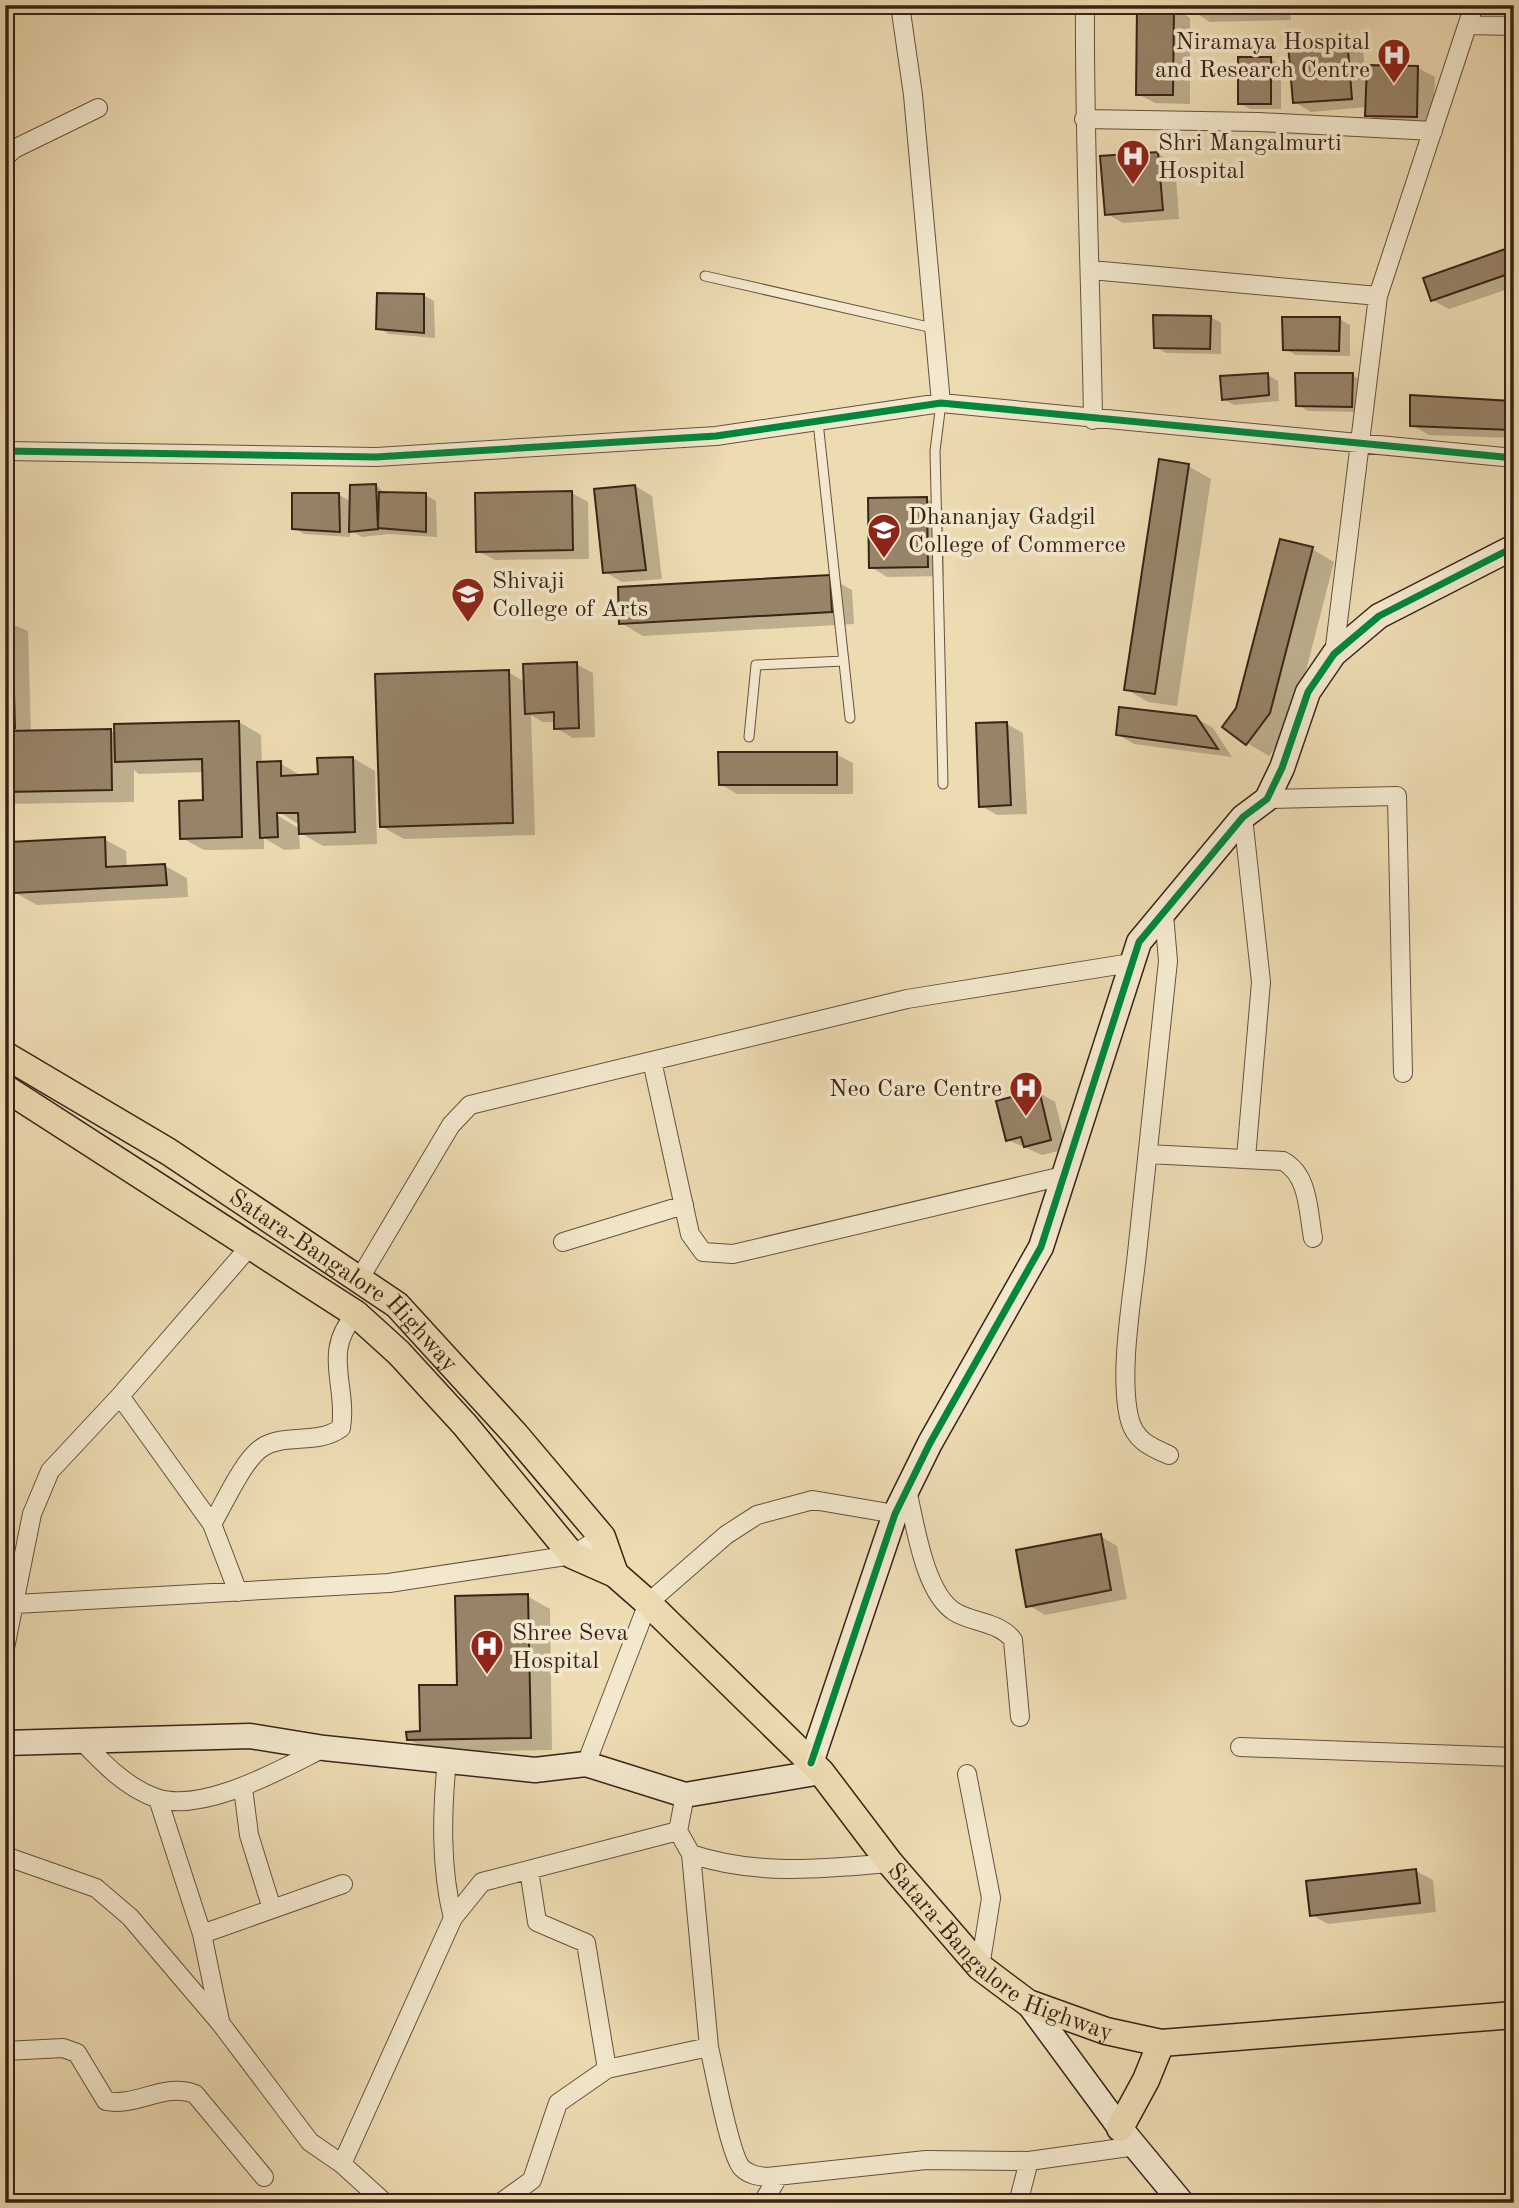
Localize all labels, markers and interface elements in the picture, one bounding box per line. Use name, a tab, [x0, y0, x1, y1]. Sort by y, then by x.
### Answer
place label: Niramaya Hospital and Research Centre	[1155, 31, 1370, 83]
hospital icon: Niramaya Hospital and Research Centre	[1375, 36, 1413, 85]
place label: Shri Mangalmurti Hospital	[1158, 132, 1342, 184]
hospital icon: Shri Mangalmurti Hospital	[1114, 137, 1152, 186]
place label: Dhananjay Gadgil College of Commerce	[908, 506, 1126, 558]
school or university icon: Dhananjay Gadgil College of Commerce	[865, 511, 903, 560]
place label: Shivaji College of Arts	[492, 570, 648, 622]
school or university icon: Shivaji College of Arts	[449, 575, 487, 624]
hospital icon: Neo Care Centre	[1007, 1069, 1045, 1118]
place label: Neo Care Centre	[829, 1078, 1002, 1102]
street label: Satara-Bangalore Highway	[224, 1186, 462, 1377]
place label: Shree Seva Hospital	[512, 1622, 628, 1674]
hospital icon: Shree Seva Hospital	[468, 1627, 506, 1676]
street label: Satara-Bangalore Highway	[882, 1859, 1115, 2046]

